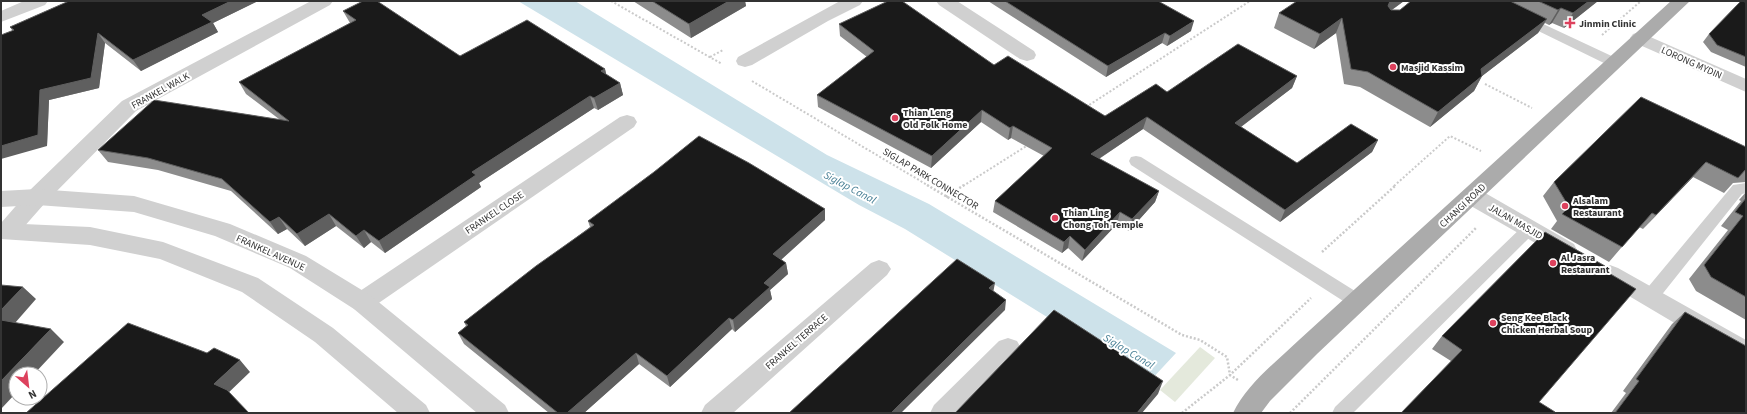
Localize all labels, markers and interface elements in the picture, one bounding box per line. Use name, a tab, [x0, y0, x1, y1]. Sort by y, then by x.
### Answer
marker: Jinmin Clinic	[1564, 17, 1576, 29]
place label: Jinmin Clinic	[1579, 17, 1637, 31]
street label: LORONG MYDIN	[1659, 43, 1724, 83]
place label: Masjid Kassim	[1401, 61, 1463, 75]
marker: Masjid Kassim	[1388, 62, 1398, 72]
street label: FRANKEL WALK	[129, 69, 192, 113]
place label: Thian Leng Old Folk Home	[903, 106, 967, 132]
marker: Thian Leng Old Folk Home	[890, 113, 900, 123]
street label: SIGLAP PARK CONNECTOR	[880, 145, 981, 213]
water label: Siglap Canal	[821, 167, 879, 208]
street label: CHANGI ROAD	[1436, 181, 1489, 231]
street label: FRANKEL CLOSE	[462, 188, 527, 238]
place label: Alsalam Restaurant	[1572, 194, 1622, 220]
street label: JALAN MASJID	[1486, 201, 1545, 243]
marker: Alsalam Restaurant	[1560, 201, 1570, 211]
place label: Thian Ling Chong Toh Temple	[1063, 206, 1144, 232]
marker: Thian Ling Chong Toh Temple	[1050, 213, 1060, 223]
street label: FRANKEL AVENUE	[234, 231, 307, 274]
place label: Al Jasra Restaurant	[1560, 251, 1610, 277]
marker: Al Jasra Restaurant	[1548, 258, 1558, 268]
street label: FRANKEL TERRACE	[762, 311, 831, 373]
place label: Seng Kee Black Chicken Herbal Soup	[1501, 311, 1593, 337]
marker: Seng Kee Black Chicken Herbal Soup	[1488, 318, 1498, 328]
water label: Siglap Canal	[1100, 330, 1157, 373]
north arrow	[8, 366, 48, 406]
text: N	[26, 386, 39, 403]

